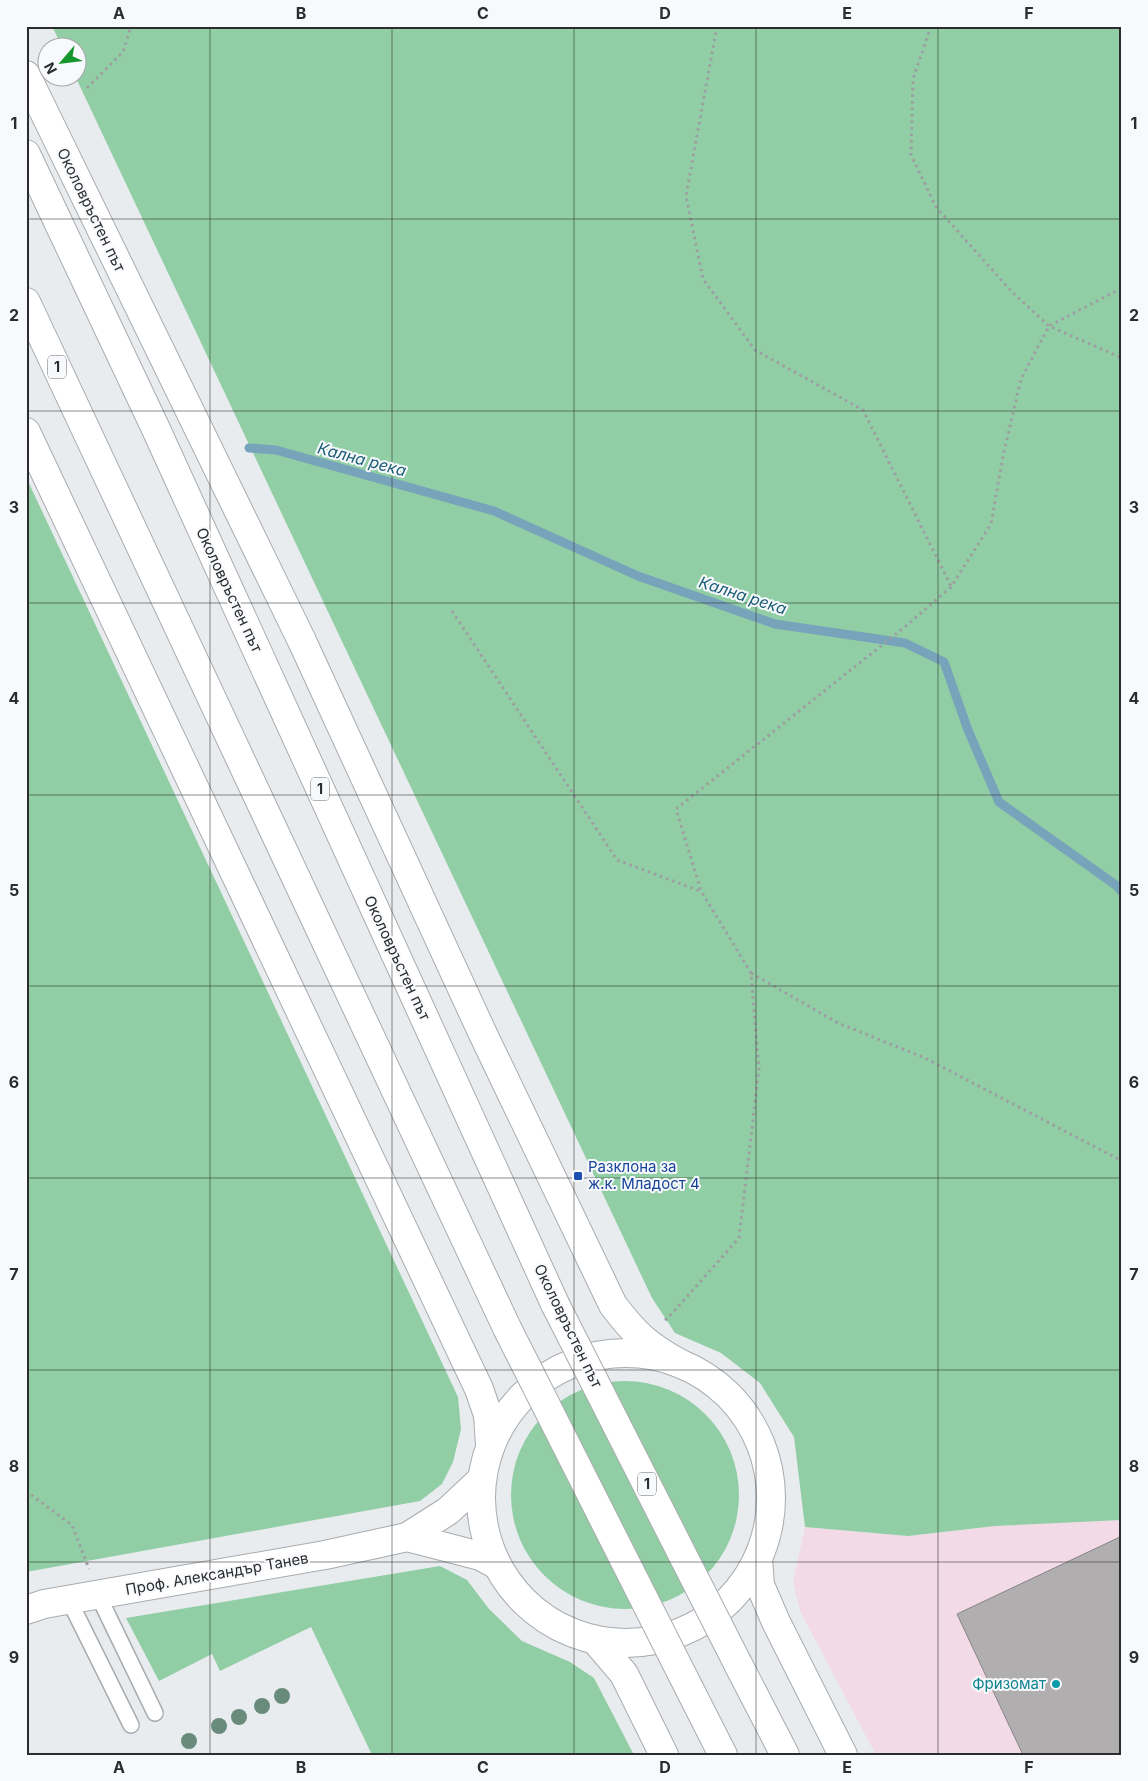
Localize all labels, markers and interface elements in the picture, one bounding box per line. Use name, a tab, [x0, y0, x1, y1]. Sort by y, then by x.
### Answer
text: A	[113, 3, 125, 23]
text: B	[296, 3, 306, 23]
text: C	[477, 3, 489, 23]
text: D	[659, 3, 671, 23]
text: E	[842, 3, 852, 23]
text: F	[1024, 3, 1034, 23]
north arrow	[38, 38, 88, 88]
text: N	[40, 60, 60, 77]
text: 1	[11, 113, 17, 133]
text: 1	[1131, 113, 1137, 133]
street label: Околовръстен път	[53, 145, 130, 275]
text: 2	[9, 305, 19, 325]
text: 2	[1129, 305, 1139, 325]
road number: 1	[48, 356, 66, 378]
water label: Кална река	[315, 438, 409, 480]
text: 3	[9, 497, 19, 517]
text: 3	[1129, 497, 1139, 517]
street label: Околовръстен път	[192, 524, 267, 655]
water label: Кална река	[697, 571, 790, 619]
text: 4	[9, 688, 20, 708]
text: 4	[1129, 688, 1140, 708]
road number: 1	[311, 778, 329, 801]
text: 5	[9, 880, 19, 900]
text: 5	[1129, 880, 1139, 900]
street label: Околовръстен път	[360, 892, 435, 1023]
text: 6	[9, 1072, 19, 1092]
text: 6	[1129, 1072, 1139, 1092]
place label: Разклона за ж.к. Младост 4	[588, 1157, 700, 1193]
marker: Разклона за ж.к. Младост 4	[572, 1170, 584, 1182]
street label: Околовръстен път	[530, 1261, 607, 1391]
text: 7	[9, 1264, 19, 1284]
text: 7	[1129, 1264, 1139, 1284]
text: 8	[9, 1456, 19, 1476]
text: 8	[1129, 1456, 1139, 1476]
road number: 1	[638, 1472, 656, 1496]
street label: Проф. Александър Танев	[124, 1548, 310, 1599]
text: 9	[9, 1647, 19, 1667]
text: 9	[1129, 1647, 1139, 1667]
place label: Фризомат	[972, 1674, 1046, 1693]
marker: Фризомат	[1050, 1678, 1062, 1690]
text: A	[113, 1757, 125, 1777]
text: B	[296, 1757, 306, 1777]
text: C	[477, 1757, 489, 1777]
text: D	[659, 1757, 671, 1777]
text: E	[842, 1757, 852, 1777]
text: F	[1024, 1757, 1034, 1777]

